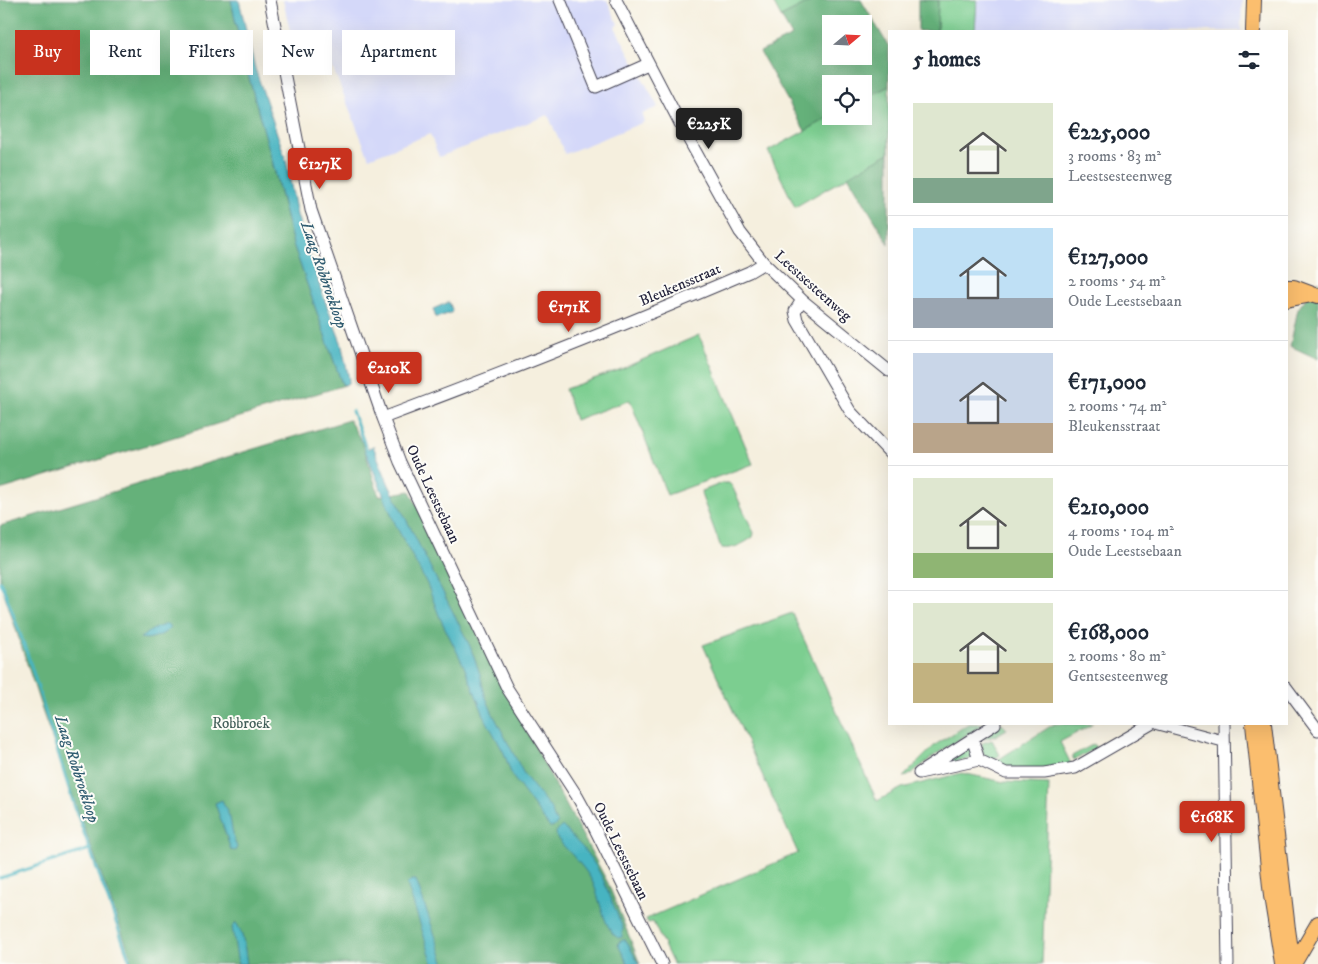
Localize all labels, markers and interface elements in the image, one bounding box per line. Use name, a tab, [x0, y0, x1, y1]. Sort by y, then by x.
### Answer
north arrow	[822, 15, 872, 65]
map controls	[822, 15, 872, 125]
chip: Buy	[15, 30, 80, 75]
chip: Rent	[90, 30, 160, 75]
chip: Filters	[170, 30, 253, 75]
chip: New	[263, 30, 332, 75]
chip: Apartment	[342, 30, 455, 75]
icon: filters	[1235, 46, 1263, 74]
text: 5 homes	[913, 47, 981, 73]
button: locate	[822, 75, 872, 125]
pin: €225K	[674, 108, 744, 150]
text: €225K	[687, 114, 731, 134]
text: €225,000	[1068, 120, 1150, 146]
icon: home	[953, 123, 1013, 183]
text: 3 rooms · 83 m²	[1068, 146, 1161, 166]
pin: €127K	[285, 148, 355, 190]
text: €127K	[299, 154, 341, 174]
text: Leestsesteenweg	[1068, 166, 1172, 186]
water label: Laag Robbroekloop	[296, 218, 352, 331]
text: €127,000	[1068, 245, 1148, 271]
street label: Leestsesteenweg	[770, 246, 856, 326]
icon: home	[953, 248, 1013, 308]
street label: Bleukensstraat	[636, 259, 724, 311]
text: 2 rooms · 54 m²	[1068, 271, 1165, 291]
pin: €171K	[534, 290, 604, 333]
text: Oude Leestsebaan	[1068, 291, 1182, 311]
text: €171K	[549, 297, 589, 317]
pin: €210K	[354, 352, 424, 394]
text: €210K	[368, 358, 410, 378]
text: €171,000	[1068, 370, 1146, 396]
icon: home	[953, 373, 1013, 433]
text: 2 rooms · 74 m²	[1068, 396, 1166, 416]
text: Bleukensstraat	[1068, 416, 1160, 436]
street label: Oude Leestsebaan	[402, 442, 464, 546]
text: €210,000	[1068, 495, 1149, 521]
icon: home	[953, 498, 1013, 558]
text: 4 rooms · 104 m²	[1068, 521, 1174, 541]
text: Oude Leestsebaan	[1068, 541, 1182, 561]
text: €168,000	[1068, 620, 1149, 646]
icon: home	[953, 623, 1013, 683]
text: 2 rooms · 80 m²	[1068, 646, 1166, 666]
text: Gentsesteenweg	[1068, 666, 1168, 686]
water label: Laag Robbroekloop	[50, 712, 104, 825]
park label: Robbroek	[212, 714, 270, 733]
street label: Oude Leestsebaan	[589, 799, 653, 903]
pin: €168K	[1177, 800, 1247, 843]
text: €168K	[1191, 807, 1233, 827]

